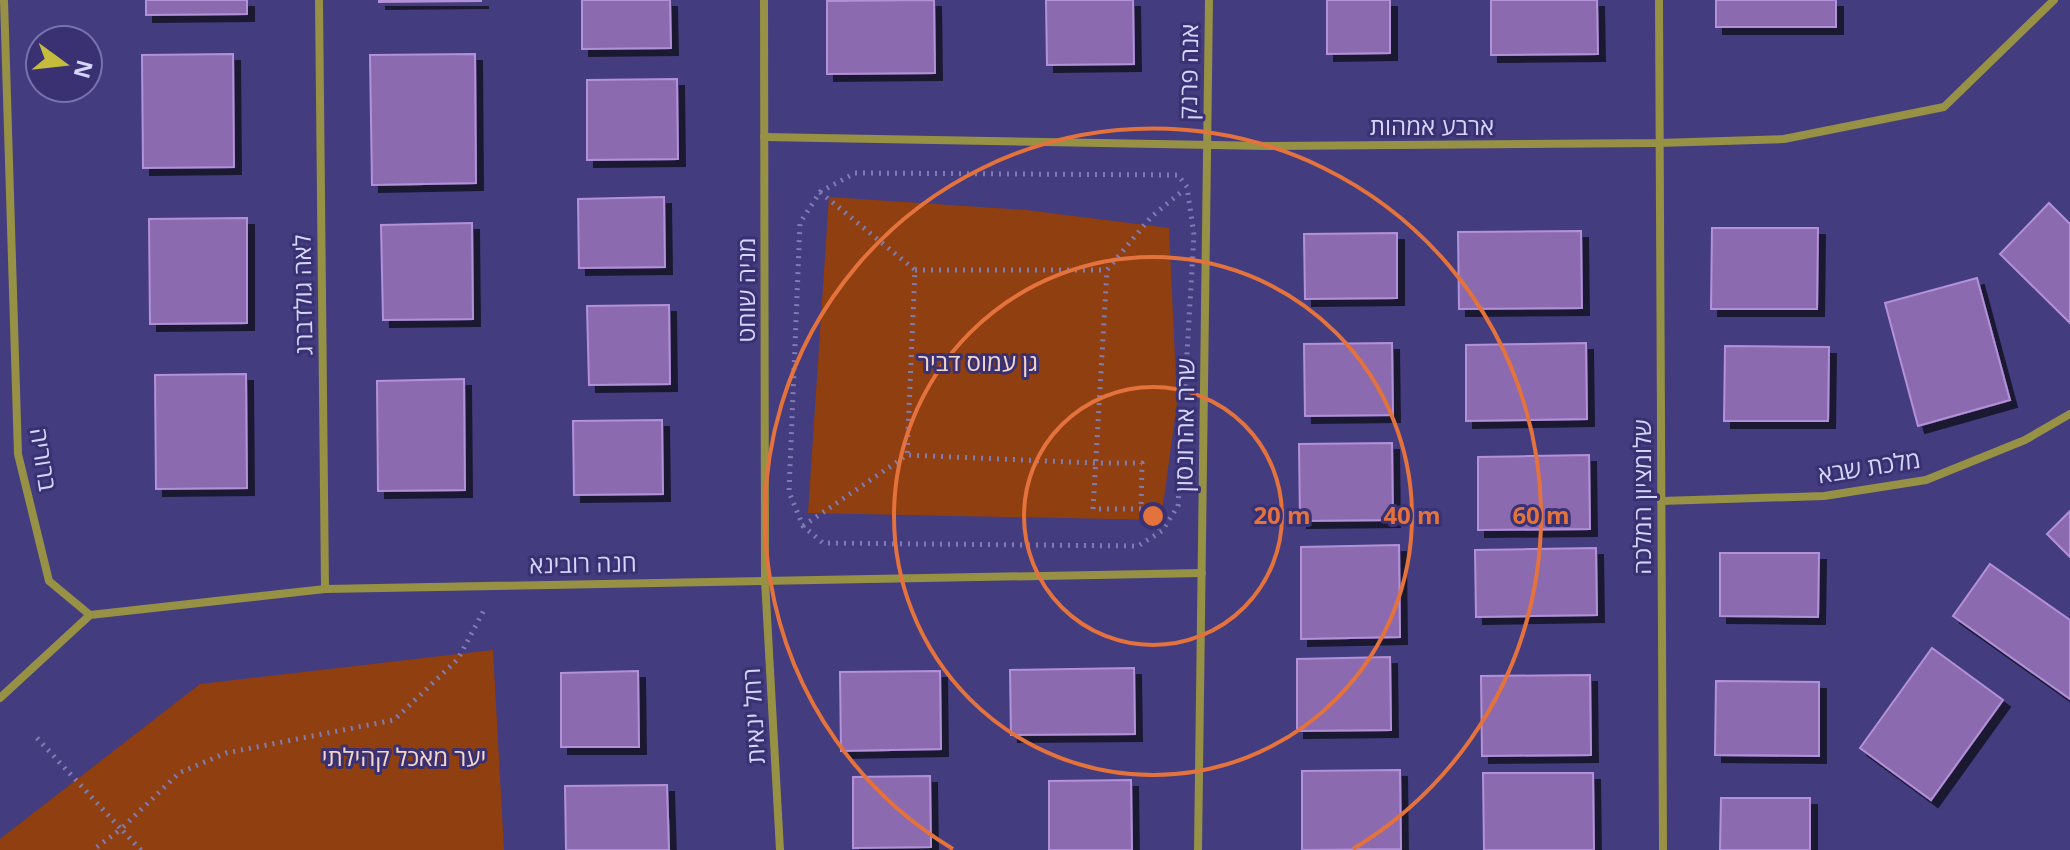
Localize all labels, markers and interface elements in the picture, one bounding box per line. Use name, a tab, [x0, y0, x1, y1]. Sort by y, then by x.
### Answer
street label: אנה פרנק	[1171, 23, 1205, 121]
north arrow	[24, 24, 104, 104]
text: N	[67, 57, 101, 82]
street label: ארבע אמהות	[1370, 109, 1494, 142]
street label: לאה גולדברג	[284, 234, 320, 356]
street label: מניה שוחט	[729, 237, 762, 343]
park label: גן עמוס דביר	[918, 345, 1038, 378]
street label: שרה אהרונסון	[1166, 358, 1202, 492]
street label: שלומציון המלכה	[1625, 419, 1658, 575]
street label: ברוריה	[23, 425, 65, 493]
street label: מלכת שבא	[1815, 442, 1923, 490]
text: 20 m	[1253, 498, 1311, 531]
text: 40 m	[1383, 498, 1441, 531]
text: 60 m	[1512, 498, 1570, 531]
centre of rings	[1139, 502, 1167, 530]
street label: חנה רובינא	[529, 546, 637, 580]
street label: רחל ינאית	[734, 667, 772, 765]
park label: יער מאכל קהילתי	[322, 740, 486, 773]

